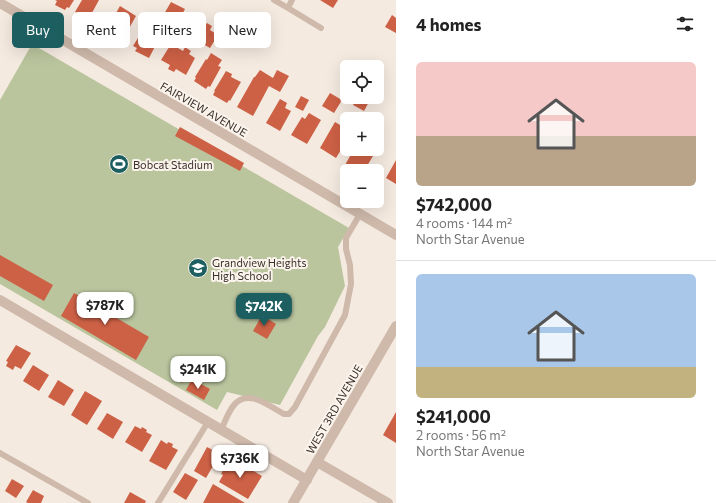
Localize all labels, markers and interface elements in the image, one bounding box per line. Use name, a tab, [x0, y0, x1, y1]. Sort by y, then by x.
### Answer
chip: Buy	[12, 12, 64, 48]
chip: Rent	[72, 12, 130, 48]
chip: Filters	[138, 12, 206, 48]
chip: New	[214, 12, 271, 48]
icon: filters	[674, 13, 696, 35]
text: 4 homes	[416, 14, 481, 35]
map controls	[340, 60, 384, 208]
button: locate	[340, 60, 384, 104]
street label: FAIRVIEW AVENUE	[158, 79, 250, 139]
icon: home	[520, 88, 592, 160]
button: +	[340, 112, 384, 156]
sports icon: Bobcat Stadium	[108, 153, 130, 175]
place label: Bobcat Stadium	[133, 158, 213, 171]
button: −	[340, 164, 384, 208]
text: $742,000	[416, 194, 492, 215]
text: 4 rooms · 144 m²	[416, 215, 512, 231]
text: North Star Avenue	[416, 231, 525, 247]
place label: Grandview Heights High School	[212, 256, 306, 282]
school or university icon: Grandview Heights High School	[187, 257, 209, 279]
pin: $787K	[77, 292, 133, 326]
pin: $742K	[236, 293, 292, 327]
text: $787K	[86, 297, 124, 313]
text: $742K	[245, 298, 283, 314]
icon: home	[520, 300, 592, 372]
pin: $241K	[170, 356, 226, 390]
text: $241K	[179, 361, 217, 377]
street label: WEST 3RD AVENUE	[303, 362, 365, 456]
text: $241,000	[416, 406, 491, 427]
text: 2 rooms · 56 m²	[416, 427, 506, 443]
text: North Star Avenue	[416, 443, 525, 459]
pin: $736K	[212, 445, 268, 479]
text: $736K	[220, 450, 260, 466]

